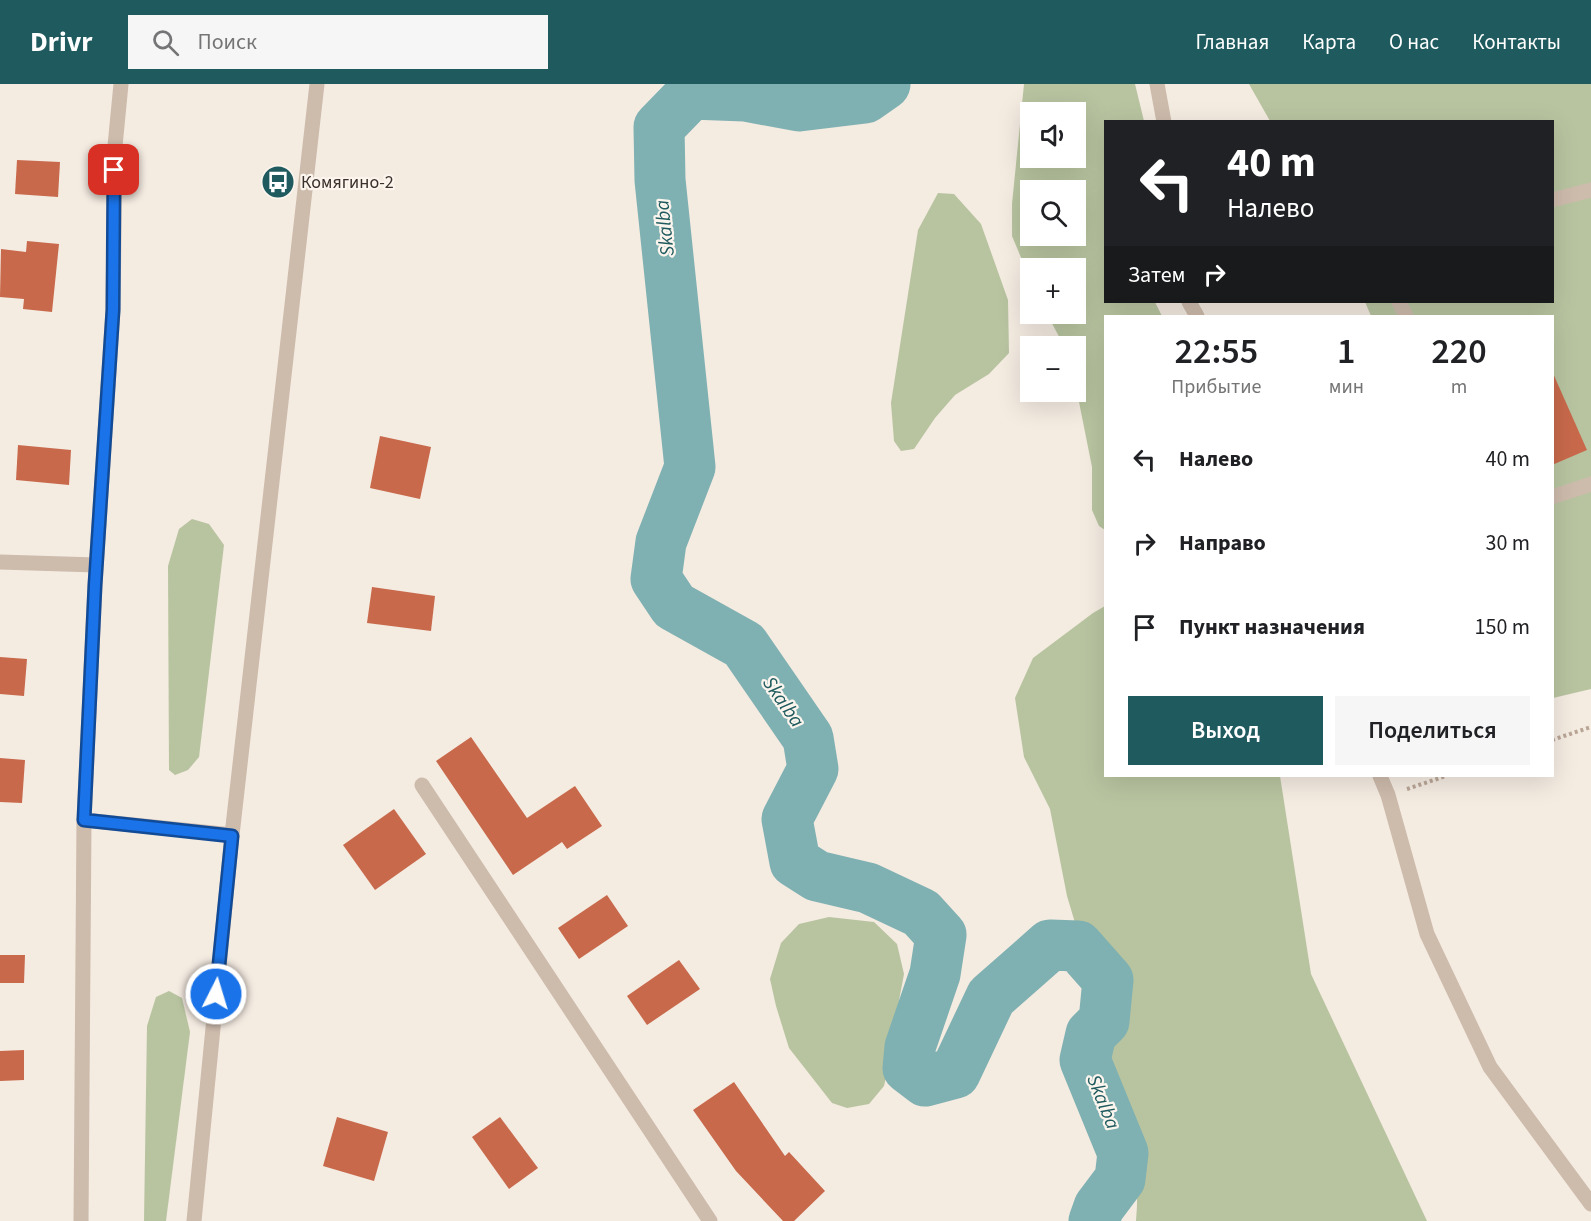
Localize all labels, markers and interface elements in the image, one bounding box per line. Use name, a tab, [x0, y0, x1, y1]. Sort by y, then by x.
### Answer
search box	[128, 15, 548, 69]
text: Drivr	[30, 22, 92, 62]
icon: search	[149, 26, 182, 59]
text: Поиск	[197, 26, 257, 58]
text: Главная	[1196, 27, 1269, 57]
text: Карта	[1302, 27, 1356, 57]
text: О нас	[1389, 27, 1439, 57]
text: Контакты	[1472, 27, 1561, 57]
map controls	[1020, 102, 1086, 402]
button: sound	[1020, 102, 1086, 168]
text: 40 m	[1227, 133, 1316, 193]
pin	[88, 144, 139, 195]
icon: left	[1128, 144, 1206, 222]
icon: arrive	[97, 153, 130, 186]
bus stop icon: Комягино-2	[260, 164, 296, 200]
place label: Комягино-2	[301, 170, 394, 195]
button: search	[1020, 180, 1086, 246]
text: Налево	[1227, 189, 1314, 228]
water label: Skalba	[648, 198, 682, 258]
button: +	[1020, 258, 1086, 324]
icon: right	[1198, 258, 1231, 291]
text: Затем	[1128, 259, 1186, 291]
text: 22:55	[1174, 326, 1258, 377]
text: 1	[1337, 326, 1356, 377]
text: 220	[1431, 326, 1487, 377]
button: −	[1020, 336, 1086, 402]
text: Прибытие	[1171, 373, 1261, 401]
text: мин	[1329, 373, 1364, 401]
text: m	[1451, 373, 1467, 401]
icon: left	[1128, 443, 1161, 476]
text: Налево	[1179, 443, 1253, 475]
text: 40 m	[1485, 443, 1530, 475]
icon: right	[1128, 527, 1161, 560]
text: Направо	[1179, 527, 1266, 559]
text: 30 m	[1485, 527, 1530, 559]
icon: arrive	[1128, 611, 1161, 644]
text: Пункт назначения	[1179, 611, 1365, 643]
text: 150 m	[1475, 611, 1530, 643]
water label: Skalba	[755, 671, 811, 733]
button: Выход	[1128, 696, 1323, 765]
button: Поделиться	[1335, 696, 1530, 765]
position arrow	[184, 962, 248, 1026]
water label: Skalba	[1079, 1071, 1127, 1134]

